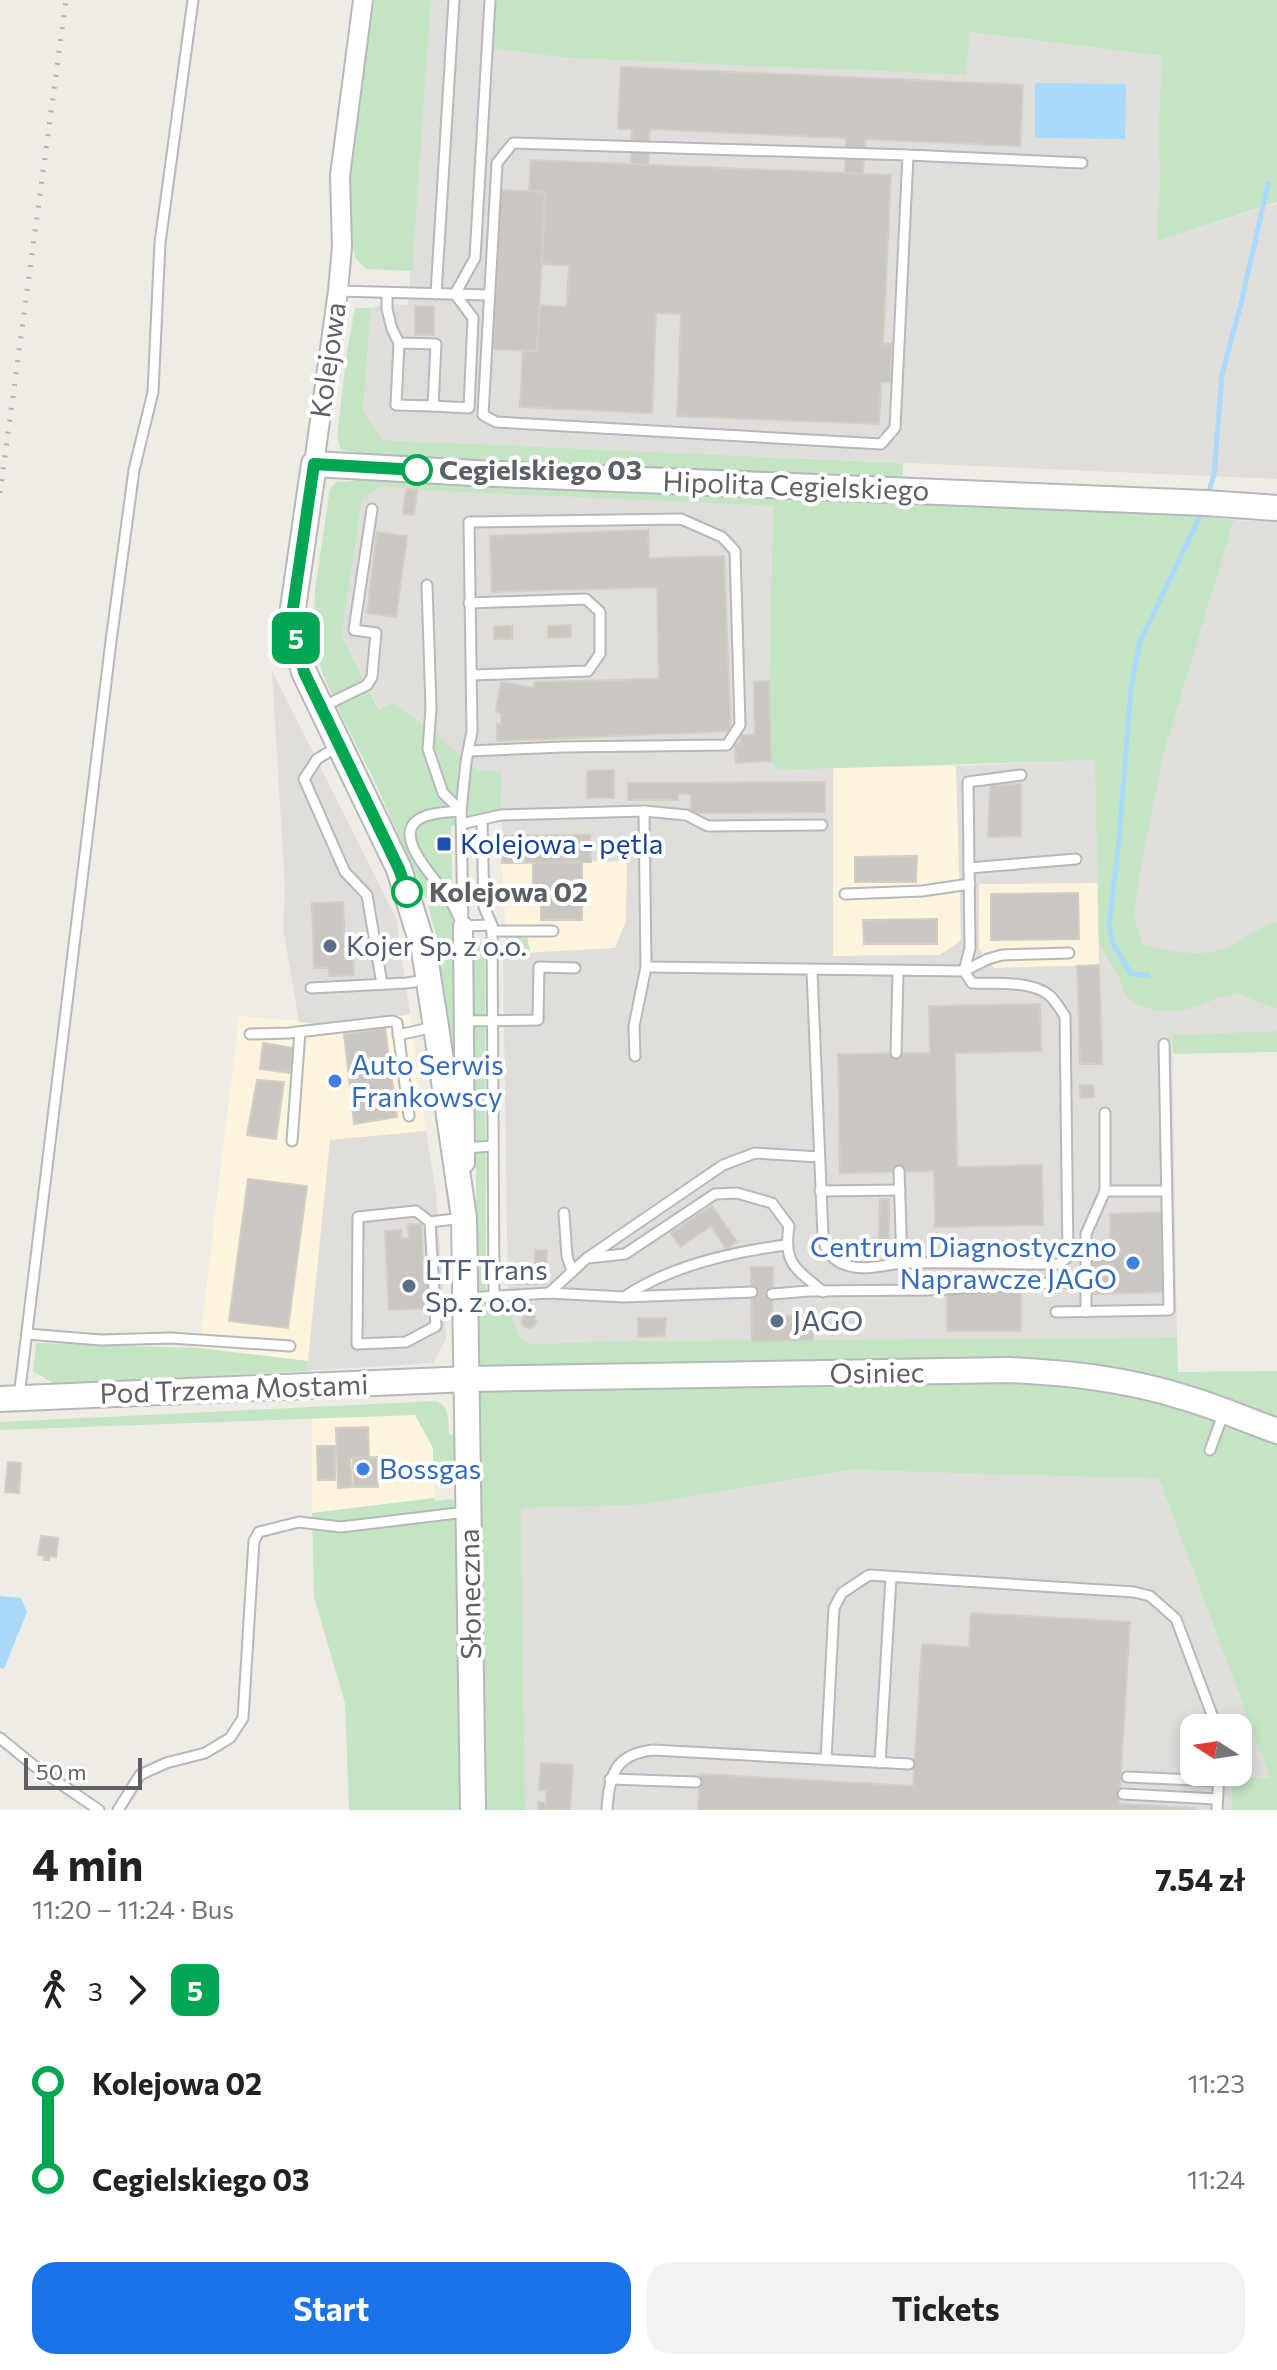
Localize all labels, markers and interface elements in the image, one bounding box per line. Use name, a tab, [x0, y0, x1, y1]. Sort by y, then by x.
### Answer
street label: Kolejowa	[302, 300, 352, 420]
place label: Cegielskiego 03	[439, 452, 642, 486]
marker: Cegielskiego 03	[402, 455, 432, 485]
street label: Hipolita Cegielskiego	[662, 463, 930, 507]
line badge: 5	[270, 612, 322, 664]
text: 5	[288, 621, 304, 655]
place label: Kolejowa - pętla	[460, 826, 663, 860]
marker: Kolejowa - pętla	[435, 835, 453, 853]
place label: Kolejowa 02	[429, 874, 588, 908]
marker: Kolejowa 02	[392, 877, 422, 907]
place label: Kojer Sp. z o.o.	[346, 928, 527, 962]
marker: Kojer Sp. z o.o.	[321, 937, 339, 955]
place label: Auto Serwis Frankowscy	[351, 1047, 504, 1113]
marker: Auto Serwis Frankowscy	[326, 1072, 344, 1090]
place label: Centrum Diagnostyczno Naprawcze JAGO	[810, 1229, 1117, 1295]
place label: LTF Trans Sp. z o.o.	[425, 1252, 548, 1318]
marker: Centrum Diagnostyczno Naprawcze JAGO	[1124, 1254, 1142, 1272]
marker: LTF Trans Sp. z o.o.	[400, 1277, 418, 1295]
place label: JAGO	[793, 1303, 863, 1337]
marker: JAGO	[768, 1312, 786, 1330]
street label: Osiniec	[829, 1354, 925, 1390]
street label: Pod Trzema Mostami	[99, 1366, 369, 1410]
place label: Bossgas	[379, 1451, 481, 1485]
marker: Bossgas	[354, 1460, 372, 1478]
street label: Słoneczna	[451, 1528, 487, 1660]
north arrow	[1180, 1714, 1252, 1786]
map controls	[1180, 1714, 1252, 1786]
scale bar	[24, 1754, 142, 1790]
text: 50 m	[36, 1758, 86, 1785]
text: 4 min	[32, 1836, 144, 1890]
text: 7.54 zł	[1155, 1860, 1245, 1897]
text: 11:20 – 11:24 · Bus	[32, 1893, 234, 1924]
icon: walk	[32, 1968, 76, 2012]
icon: forward	[115, 1968, 159, 2012]
text: 5	[187, 1973, 203, 2007]
text: 3	[88, 1975, 103, 2006]
text: Kolejowa 02	[92, 2064, 262, 2101]
text: 11:23	[1187, 2067, 1245, 2098]
text: Cegielskiego 03	[92, 2160, 310, 2197]
text: 11:24	[1187, 2163, 1245, 2194]
button: Start	[32, 2262, 631, 2354]
button: Tickets	[647, 2262, 1245, 2354]

